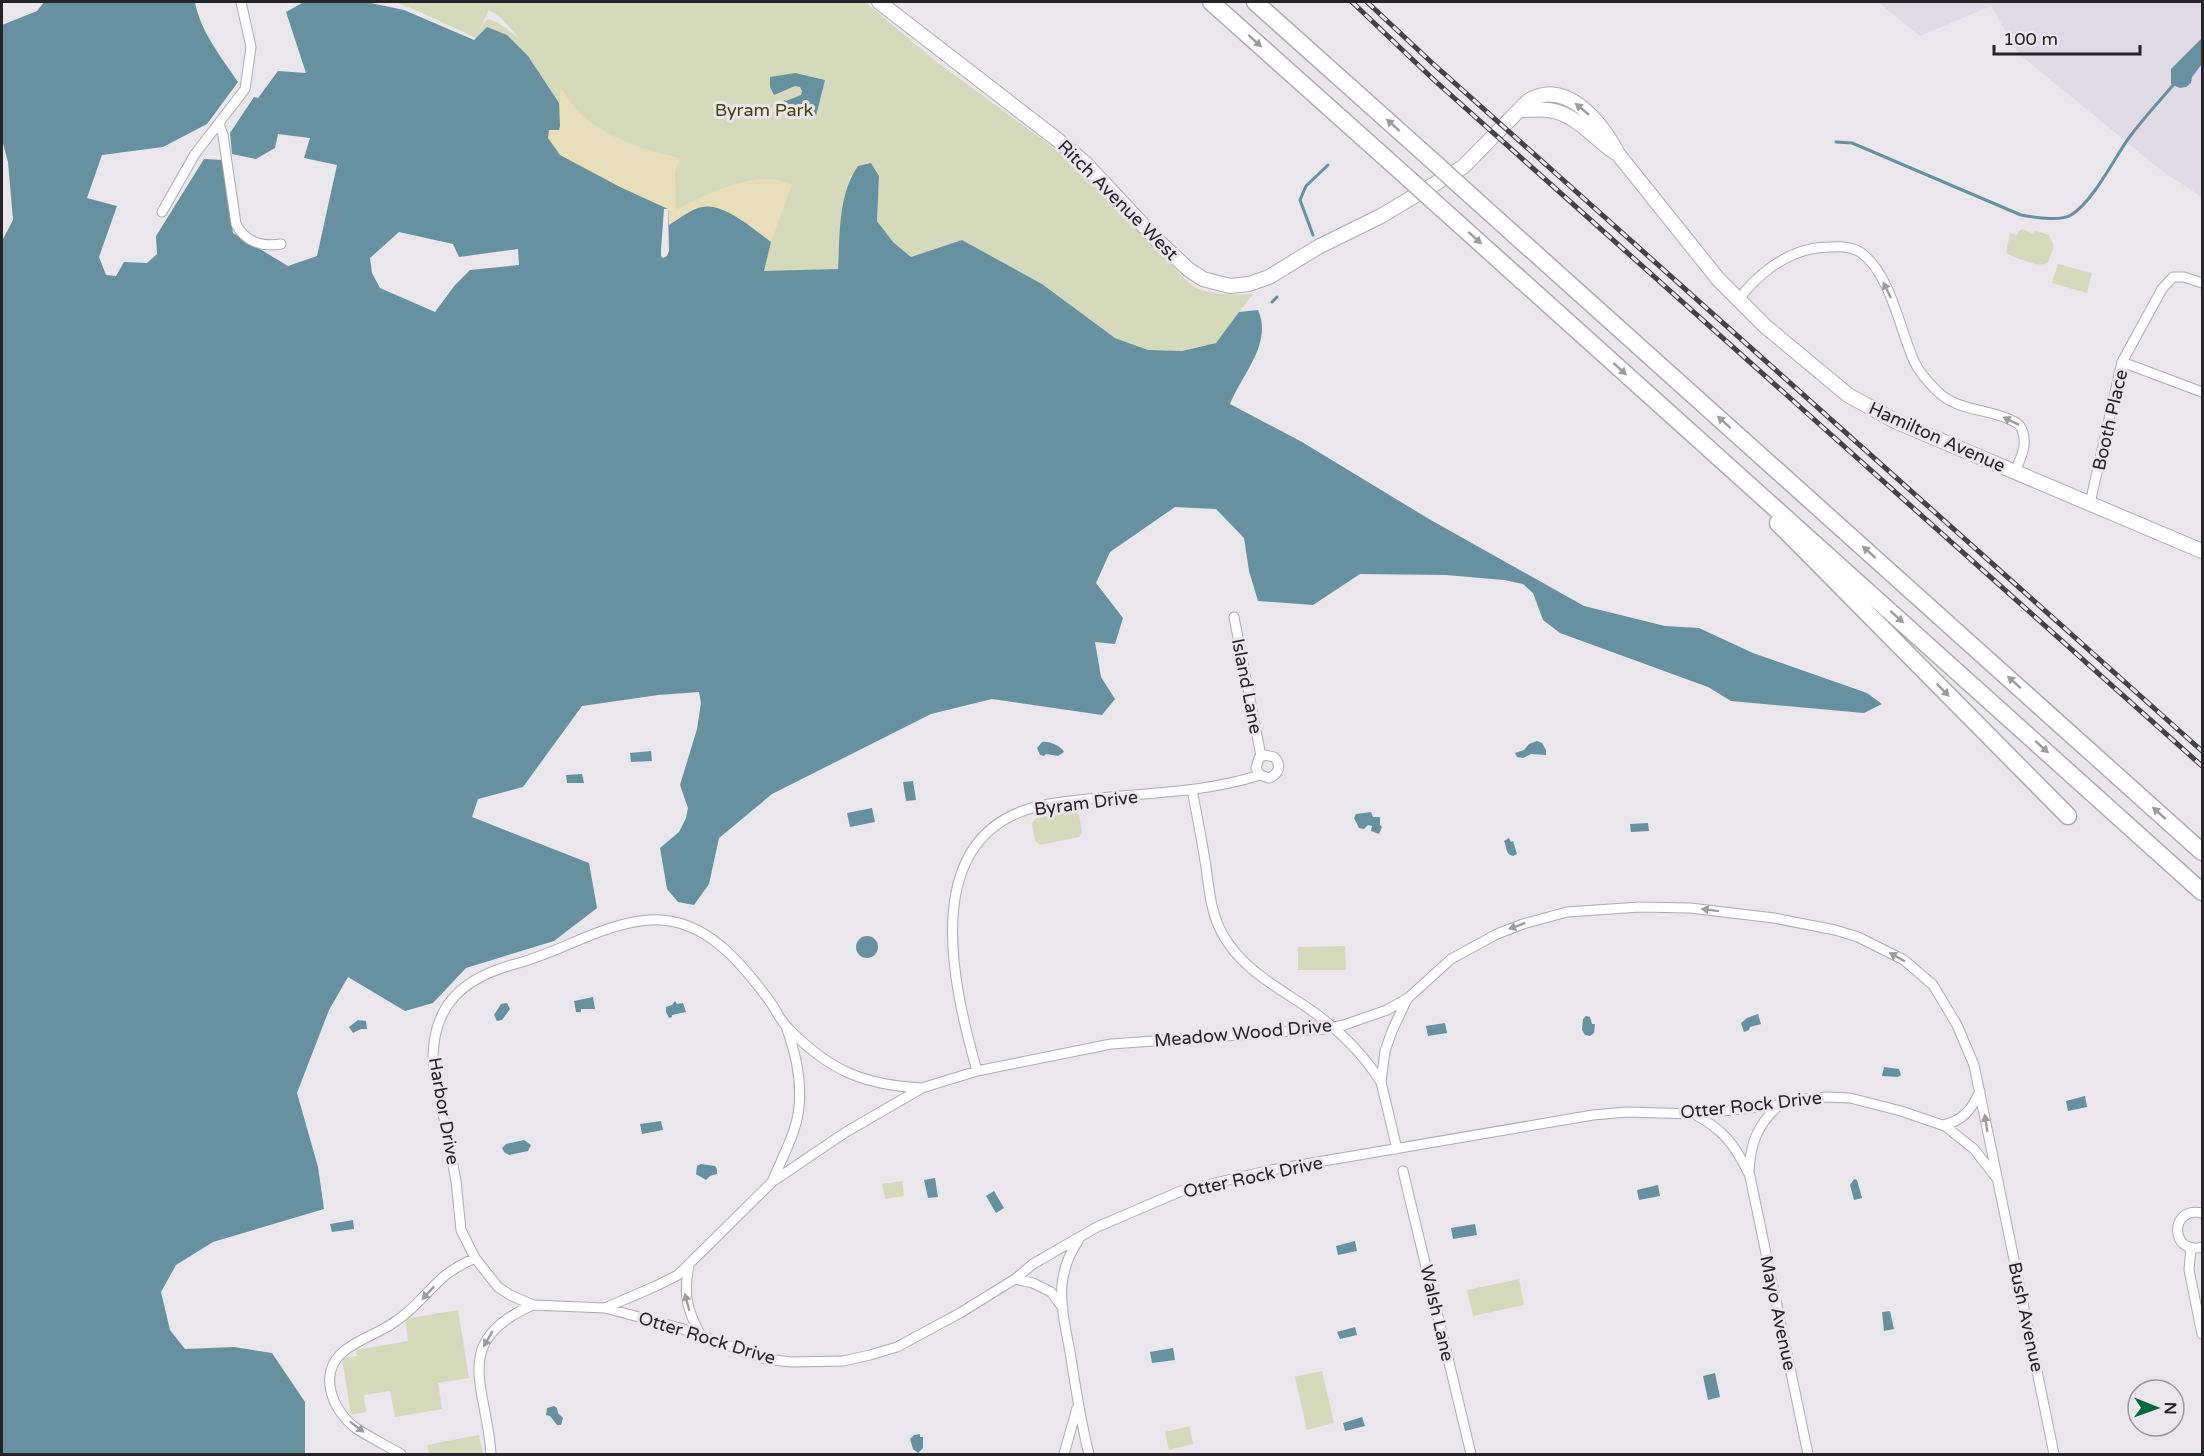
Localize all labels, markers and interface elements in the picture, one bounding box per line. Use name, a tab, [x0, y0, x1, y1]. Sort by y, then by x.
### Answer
scale bar	[1994, 18, 2140, 56]
text: 100 m	[2003, 28, 2058, 50]
one-way arrow	[1247, 34, 1262, 47]
park label: Byram Park	[715, 99, 813, 121]
one-way arrow	[1575, 103, 1590, 116]
one-way arrow	[1385, 118, 1400, 132]
street label: Ritch Avenue West	[1053, 135, 1183, 265]
one-way arrow	[1467, 231, 1482, 244]
one-way arrow	[1883, 281, 1893, 299]
one-way arrow	[1612, 362, 1627, 375]
street label: Booth Place	[2088, 367, 2132, 473]
street label: Hamilton Avenue	[1865, 397, 2009, 477]
one-way arrow	[1716, 415, 1731, 429]
one-way arrow	[2002, 417, 2020, 427]
one-way arrow	[1862, 546, 1877, 559]
one-way arrow	[1889, 610, 1904, 624]
street label: Island Lane	[1227, 636, 1267, 736]
one-way arrow	[2007, 676, 2022, 689]
one-way arrow	[1936, 682, 1950, 696]
one-way arrow	[2034, 740, 2049, 753]
street label: Byram Drive	[1033, 786, 1139, 820]
one-way arrow	[2152, 807, 2167, 820]
one-way arrow	[1700, 906, 1719, 915]
one-way arrow	[1508, 922, 1526, 932]
one-way arrow	[1889, 952, 1906, 962]
street label: Meadow Wood Drive	[1153, 1014, 1333, 1052]
street label: Harbor Drive	[424, 1056, 464, 1166]
street label: Otter Rock Drive	[1679, 1087, 1823, 1123]
one-way arrow	[1981, 1113, 1990, 1132]
street label: Otter Rock Drive	[1181, 1151, 1325, 1203]
street label: Mayo Avenue	[1755, 1254, 1801, 1372]
street label: Bush Avenue	[2004, 1260, 2048, 1374]
street label: Walsh Lane	[1415, 1263, 1459, 1363]
one-way arrow	[422, 1285, 435, 1300]
one-way arrow	[682, 1293, 692, 1311]
street label: Otter Rock Drive	[636, 1307, 778, 1369]
one-way arrow	[483, 1331, 494, 1347]
north arrow	[2126, 1378, 2186, 1438]
text: N	[2160, 1402, 2180, 1415]
one-way arrow	[350, 1421, 365, 1433]

